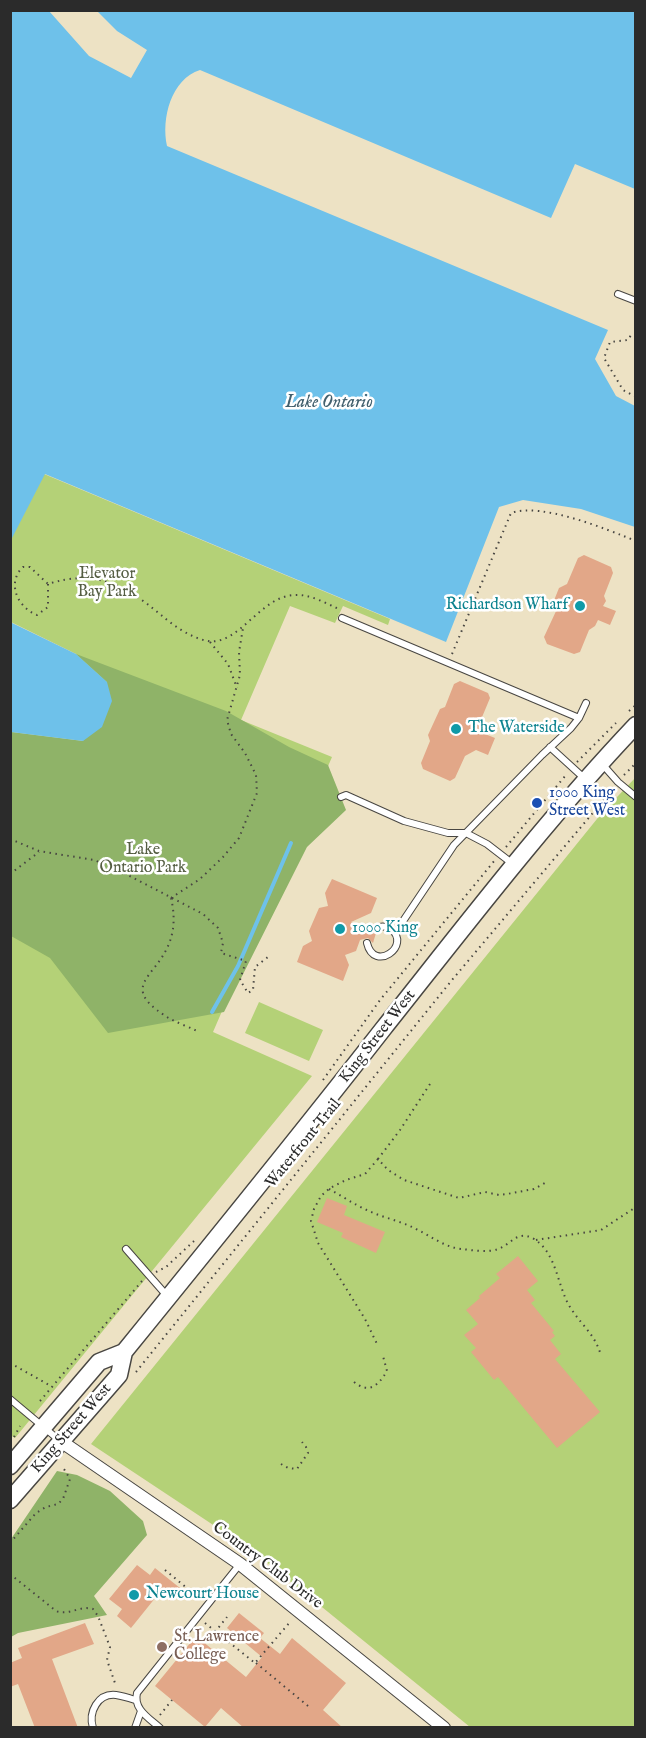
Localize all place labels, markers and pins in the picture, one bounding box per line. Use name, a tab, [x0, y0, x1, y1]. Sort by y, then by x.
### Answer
place label: Richardson Wharf	[446, 596, 568, 616]
marker: Richardson Wharf	[573, 599, 587, 613]
place label: The Waterside	[468, 719, 565, 739]
marker: The Waterside	[449, 722, 463, 736]
place label: 1000 King Street West	[549, 784, 625, 822]
marker: 1000 King Street West	[530, 796, 544, 810]
place label: 1000 King	[352, 919, 418, 939]
marker: 1000 King	[333, 922, 347, 936]
place label: Newcourt House	[146, 1585, 259, 1605]
marker: Newcourt House	[127, 1588, 141, 1602]
place label: St. Lawrence College	[174, 1628, 259, 1666]
marker: St. Lawrence College	[155, 1640, 169, 1654]

